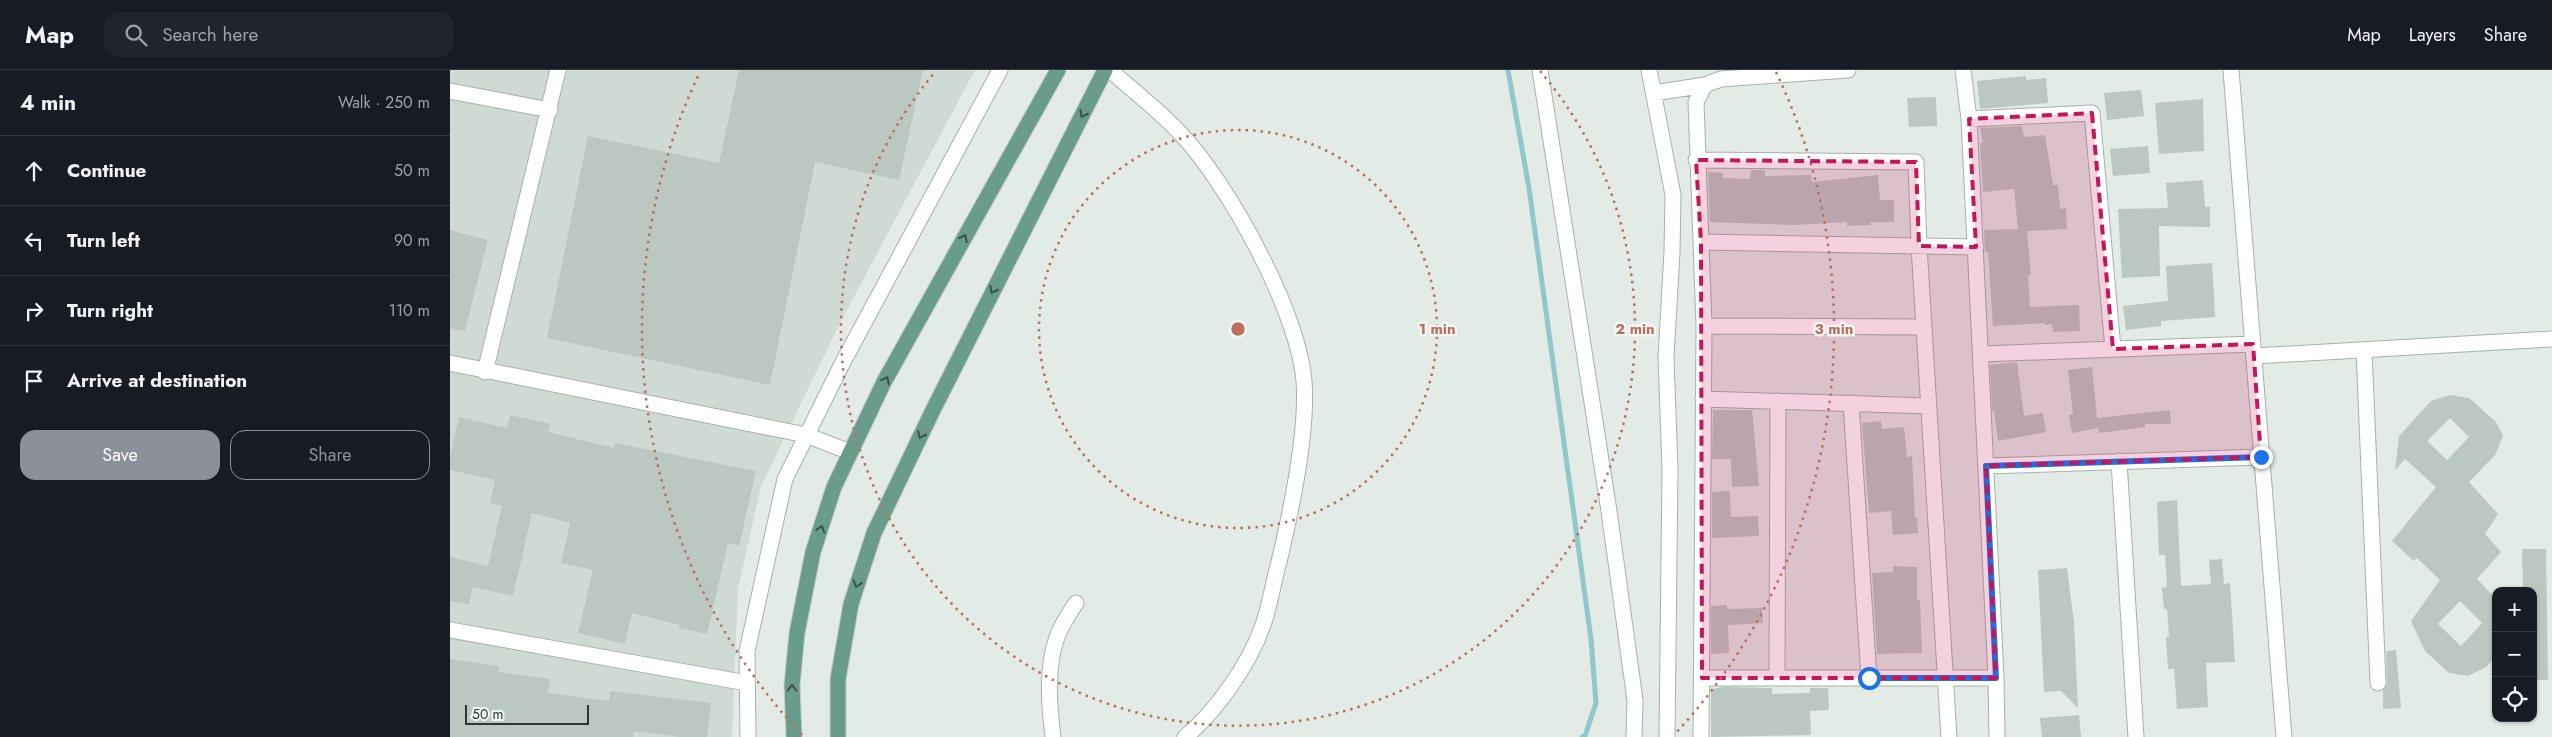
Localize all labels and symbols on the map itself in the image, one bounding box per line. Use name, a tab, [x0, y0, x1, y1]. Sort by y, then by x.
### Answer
one-way arrow	[1079, 108, 1089, 117]
one-way arrow	[958, 234, 968, 243]
one-way arrow	[989, 285, 999, 294]
text: 1 min	[1418, 318, 1456, 340]
text: 2 min	[1615, 318, 1655, 340]
text: 3 min	[1815, 318, 1853, 340]
centre of rings	[1229, 320, 1247, 338]
one-way arrow	[879, 376, 889, 385]
one-way arrow	[917, 430, 927, 439]
route end	[2250, 446, 2273, 469]
one-way arrow	[815, 525, 825, 533]
one-way arrow	[853, 580, 863, 588]
route start	[1858, 667, 1881, 690]
one-way arrow	[787, 684, 798, 692]
scale bar	[465, 702, 589, 725]

